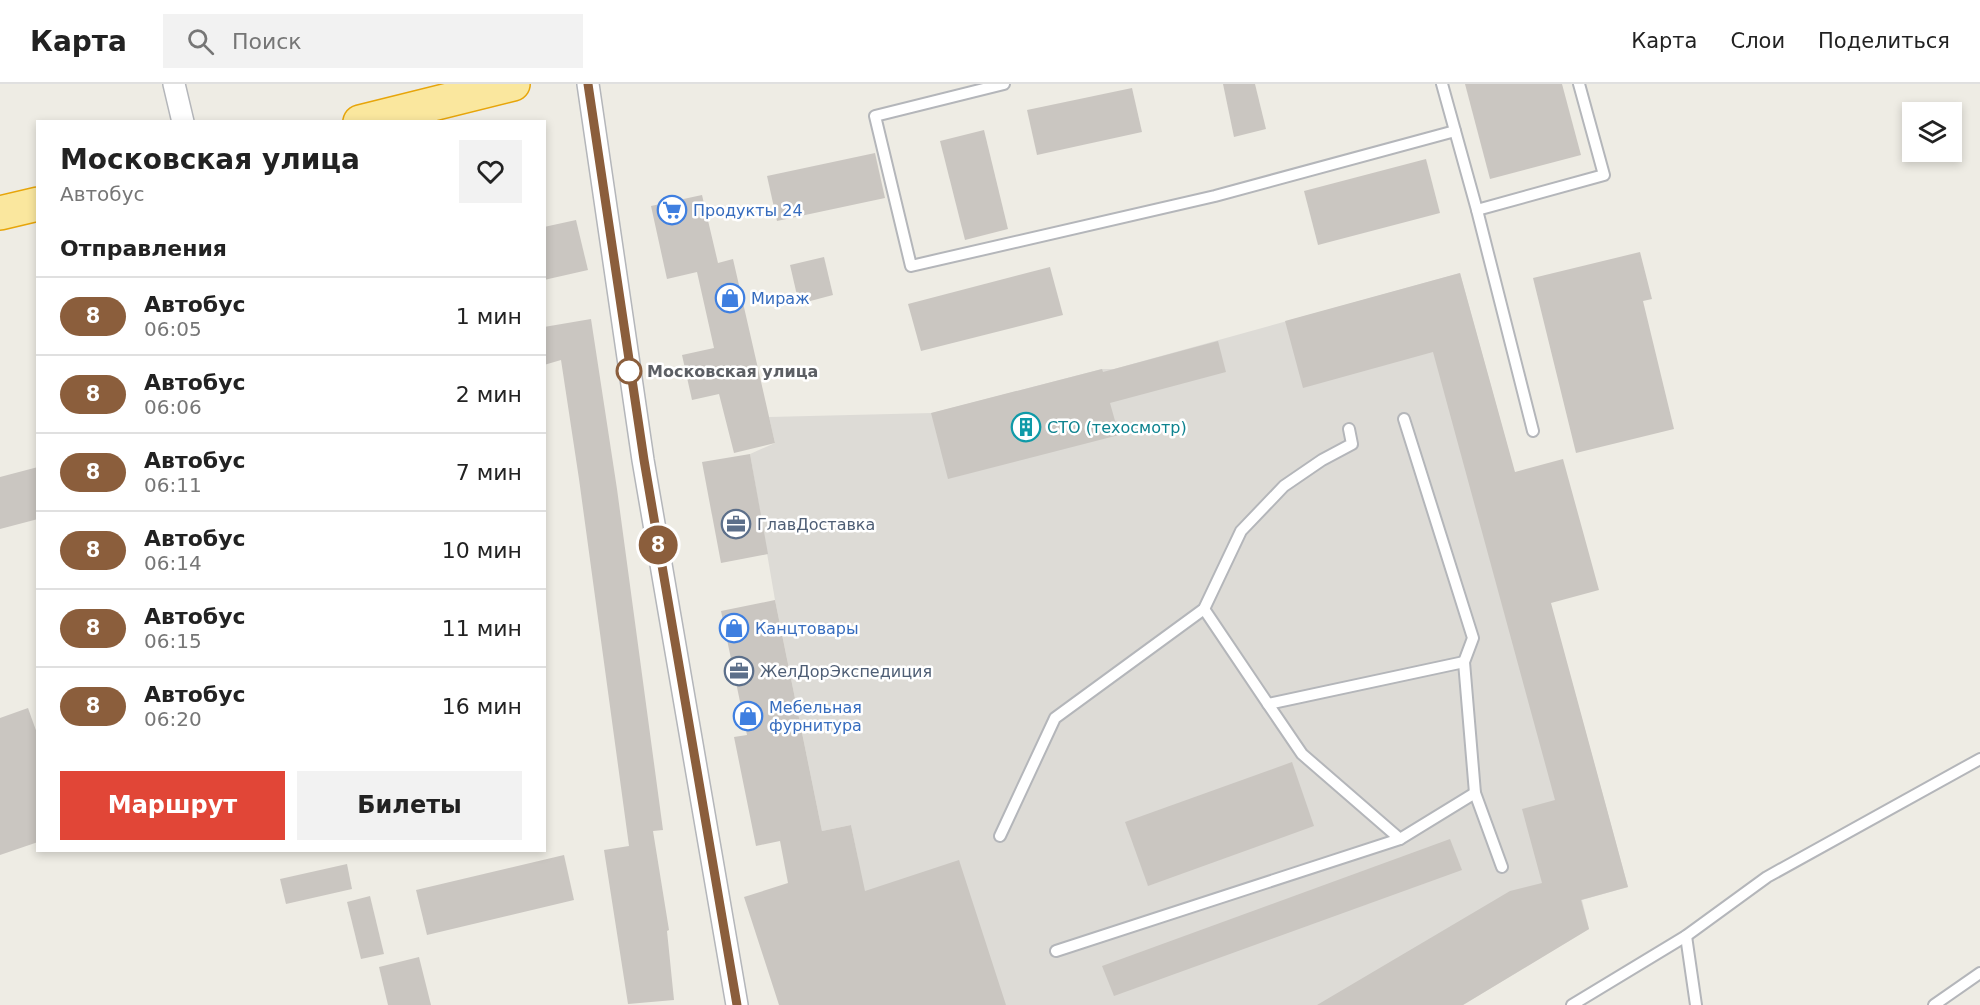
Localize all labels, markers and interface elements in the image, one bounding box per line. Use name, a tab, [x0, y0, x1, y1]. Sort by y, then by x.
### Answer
search box	[163, 14, 583, 68]
text: Карта	[30, 25, 127, 58]
icon: search	[184, 25, 217, 58]
text: Поиск	[232, 29, 302, 54]
text: Карта	[1631, 29, 1697, 53]
text: Слои	[1730, 29, 1785, 53]
text: Поделиться	[1818, 29, 1950, 53]
map controls	[1902, 102, 1962, 162]
button: layers	[1902, 102, 1962, 162]
button: heart	[459, 140, 522, 203]
text: Московская улица	[60, 143, 360, 176]
text: Автобус	[60, 182, 145, 206]
supermarket icon: Продукты 24	[656, 194, 688, 226]
place label: Продукты 24	[693, 201, 803, 220]
text: Отправления	[60, 236, 227, 261]
shop icon: Мираж	[714, 282, 746, 314]
place label: Мираж	[751, 289, 810, 308]
text: Автобус	[144, 292, 246, 317]
text: 8	[86, 304, 100, 328]
text: 1 мин	[456, 304, 522, 329]
text: 06:05	[144, 317, 202, 341]
marker: Московская улица	[616, 358, 642, 384]
place label: Московская улица	[647, 362, 818, 381]
text: Автобус	[144, 370, 246, 395]
text: 8	[86, 382, 100, 406]
text: 2 мин	[456, 382, 522, 407]
text: 06:06	[144, 395, 202, 419]
building icon: СТО (техосмотр)	[1010, 411, 1042, 443]
place label: СТО (техосмотр)	[1047, 418, 1187, 437]
text: Автобус	[144, 448, 246, 473]
text: 8	[86, 460, 100, 484]
text: 7 мин	[456, 460, 522, 485]
text: 06:11	[144, 473, 202, 497]
office icon: ГлавДоставка	[720, 508, 752, 540]
place label: ГлавДоставка	[757, 515, 875, 534]
text: Автобус	[144, 526, 246, 551]
line badge: 8	[638, 526, 678, 564]
text: 8	[651, 533, 665, 557]
text: 8	[86, 538, 100, 562]
text: 10 мин	[442, 538, 522, 563]
text: 06:14	[144, 551, 202, 575]
text: Автобус	[144, 604, 246, 629]
shop icon: Канцтовары	[718, 612, 750, 644]
text: 8	[86, 616, 100, 640]
text: 11 мин	[442, 616, 522, 641]
place label: Канцтовары	[755, 619, 859, 638]
text: 06:15	[144, 629, 202, 653]
office icon: ЖелДорЭкспедиция	[723, 655, 755, 687]
place label: ЖелДорЭкспедиция	[760, 662, 932, 681]
text: Автобус	[144, 682, 246, 707]
text: 8	[86, 694, 100, 718]
text: 16 мин	[442, 694, 522, 719]
place label: Мебельная фурнитура	[769, 698, 862, 735]
shop icon: Мебельная фурнитура	[732, 700, 764, 732]
text: 06:20	[144, 707, 202, 731]
button: Маршрут	[60, 771, 285, 840]
button: Билеты	[297, 771, 522, 840]

